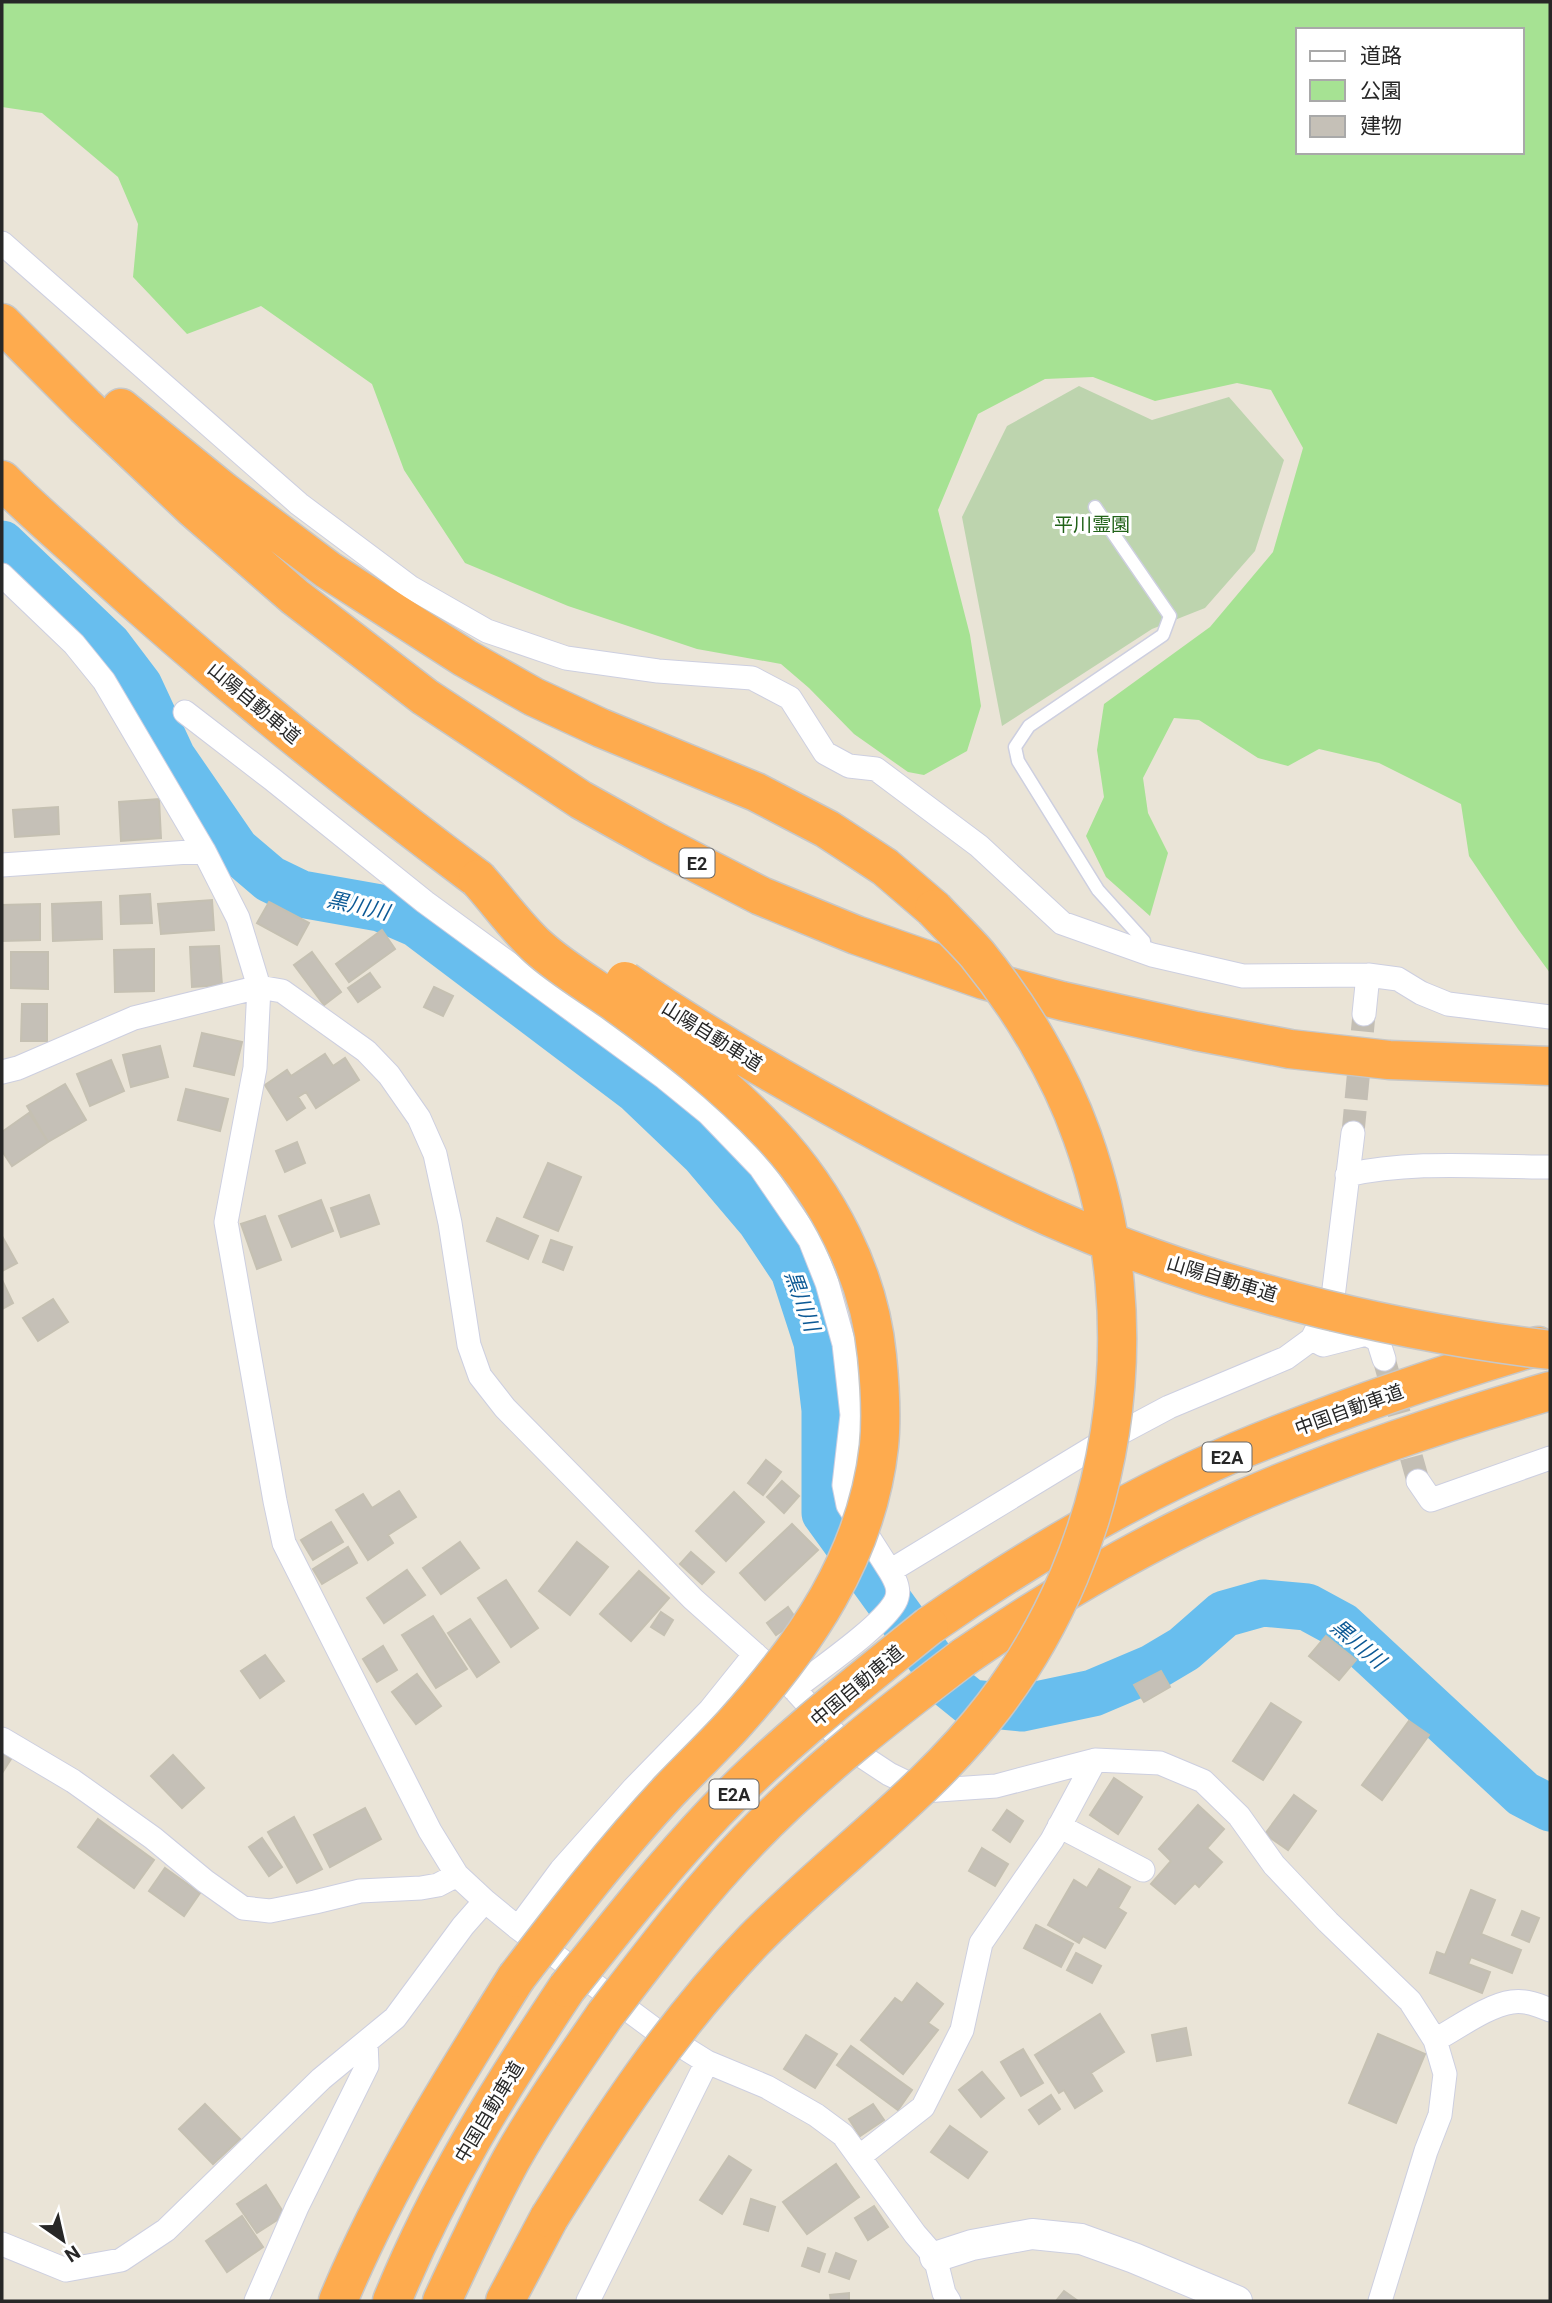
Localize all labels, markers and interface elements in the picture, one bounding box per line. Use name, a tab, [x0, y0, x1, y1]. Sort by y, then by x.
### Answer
legend	[1296, 28, 1524, 154]
text: 道路	[1360, 44, 1402, 68]
text: 公園	[1360, 79, 1402, 103]
text: 建物	[1360, 114, 1402, 138]
park label: 平川霊園	[1054, 513, 1130, 536]
street label: 山陽自動車道	[203, 658, 305, 748]
road number: E2	[680, 848, 714, 878]
water label: 黒川川	[325, 887, 393, 925]
street label: 山陽自動車道	[658, 996, 766, 1076]
street label: 山陽自動車道	[1164, 1251, 1280, 1307]
water label: 黒川川	[780, 1267, 825, 1337]
street label: 中国自動車道	[1291, 1380, 1407, 1440]
road number: E2A	[1202, 1442, 1252, 1472]
water label: 黒川川	[1326, 1615, 1391, 1675]
street label: 中国自動車道	[806, 1641, 908, 1731]
road number: E2A	[710, 1779, 758, 1808]
street label: 中国自動車道	[450, 2057, 528, 2167]
north arrow	[28, 2205, 98, 2275]
text: N	[60, 2240, 84, 2267]

